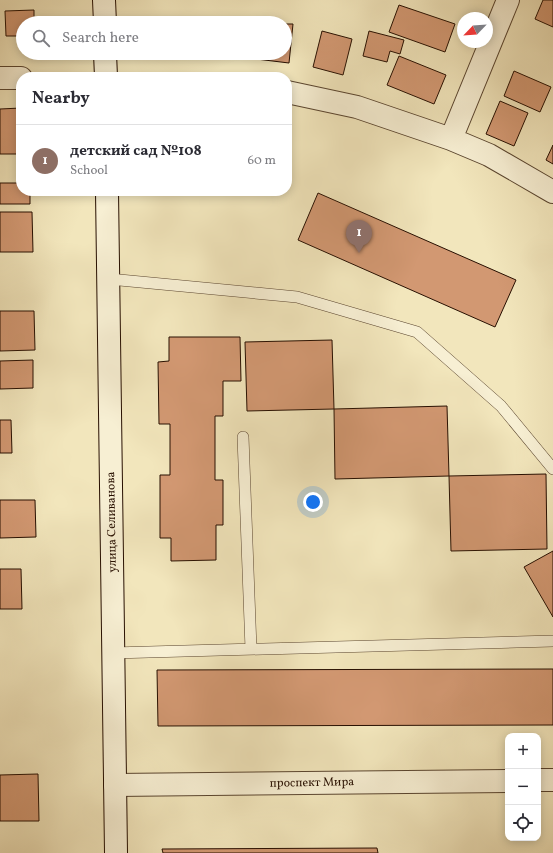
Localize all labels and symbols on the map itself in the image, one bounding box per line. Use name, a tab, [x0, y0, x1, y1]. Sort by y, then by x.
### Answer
north arrow	[457, 12, 493, 48]
pin: 1	[346, 220, 372, 253]
street label: улица Селиванова	[103, 471, 121, 573]
your location	[303, 492, 323, 512]
street label: проспект Мира	[270, 774, 354, 792]

